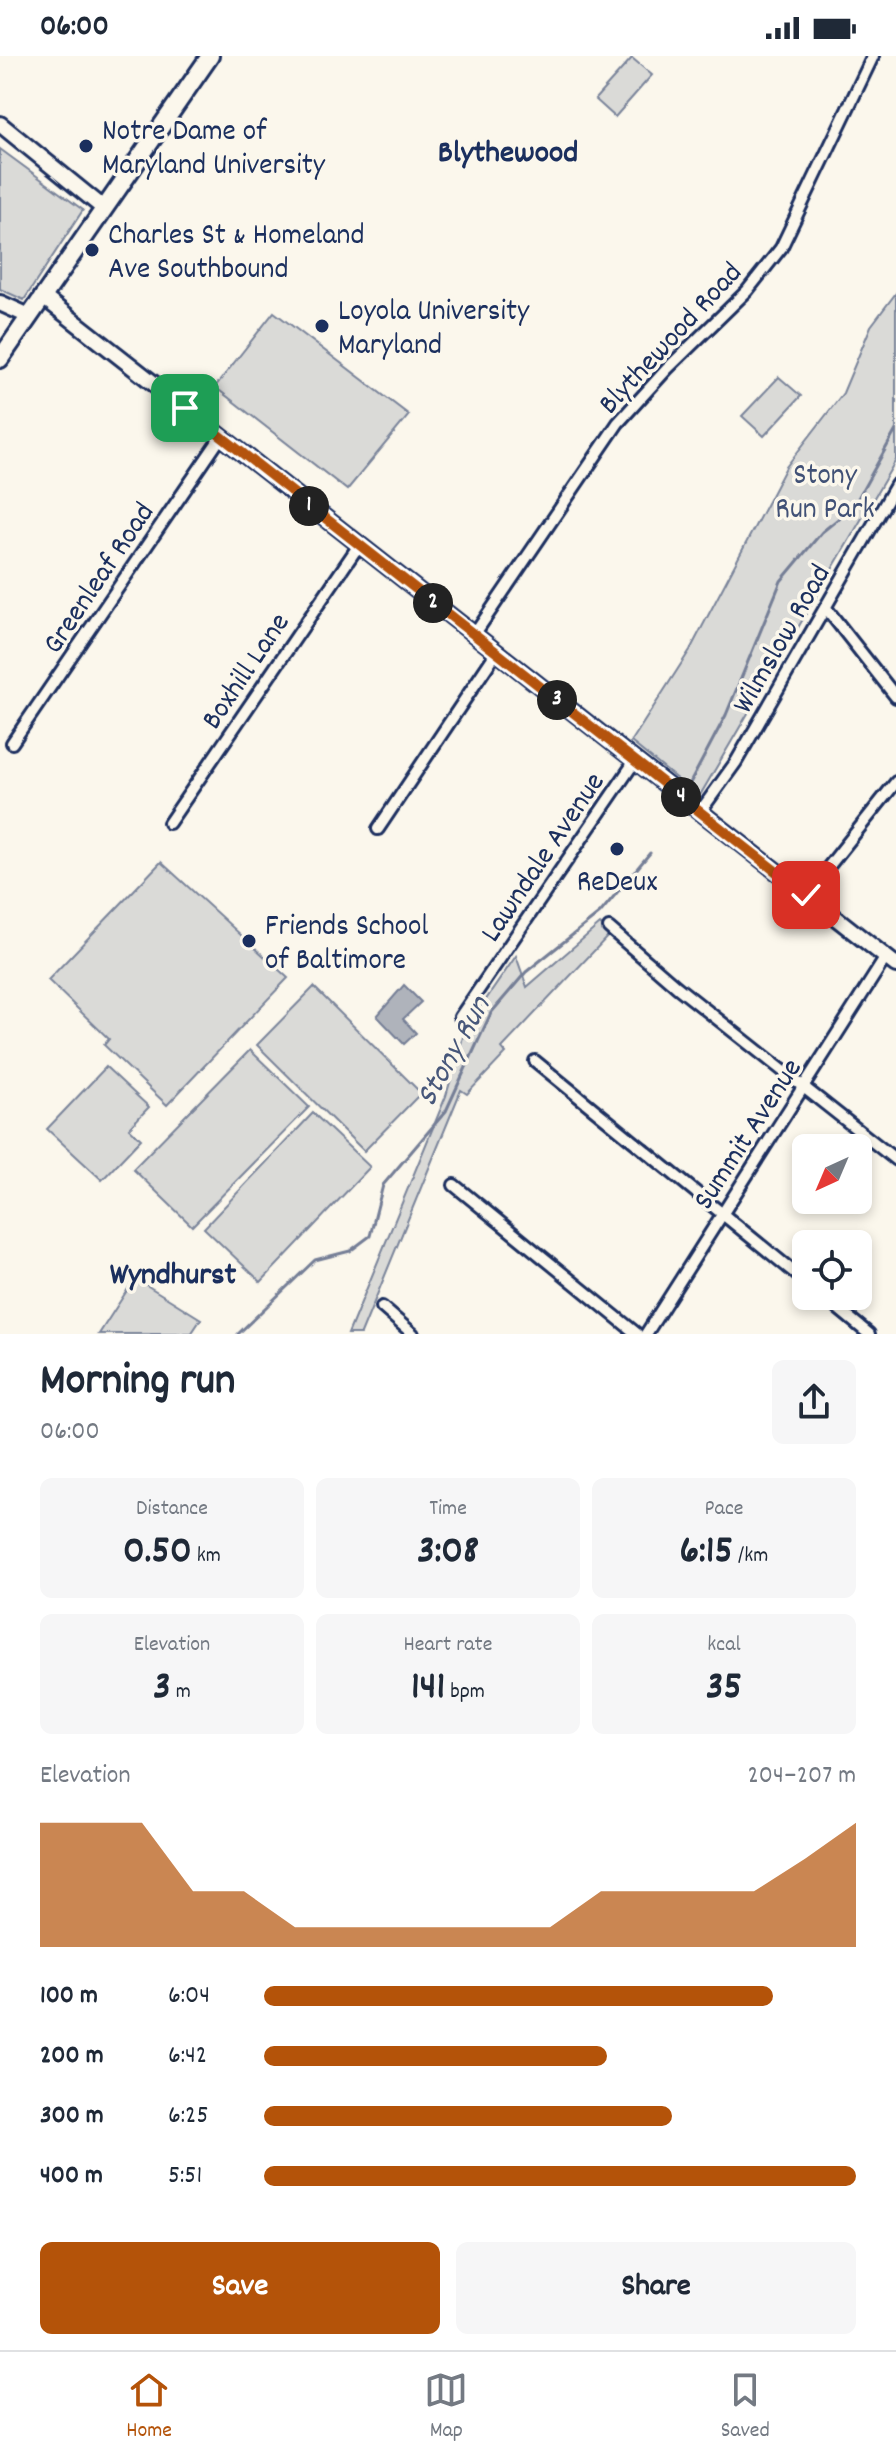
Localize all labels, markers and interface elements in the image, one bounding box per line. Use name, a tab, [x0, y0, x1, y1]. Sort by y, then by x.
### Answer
text: 06:00	[40, 7, 109, 50]
place label: Notre Dame of Maryland University	[102, 112, 326, 189]
district label: Blythewood	[438, 132, 578, 178]
marker: Notre Dame of Maryland University	[77, 137, 95, 155]
place label: Charles St & Homeland Ave Southbound	[108, 216, 365, 293]
marker: Charles St & Homeland Ave Southbound	[83, 241, 101, 259]
street label: Blythewood Road	[590, 254, 754, 426]
place label: Loyola University Maryland	[338, 292, 530, 369]
marker: Loyola University Maryland	[313, 317, 331, 335]
pin	[151, 374, 219, 442]
icon: arrive	[163, 386, 207, 430]
park label: Stony Run Park	[775, 456, 875, 533]
pin: 1	[289, 486, 329, 526]
text: 1	[307, 490, 311, 521]
street label: Greenleaf Road	[34, 495, 167, 664]
street label: Wilmslow Road	[724, 558, 844, 723]
pin: 2	[413, 583, 453, 623]
text: 2	[428, 587, 438, 618]
street label: Boxhill Lane	[193, 606, 303, 739]
pin: 3	[537, 680, 577, 720]
text: 3	[552, 684, 562, 715]
street label: Lawndale Avenue	[472, 765, 618, 952]
pin: 4	[661, 777, 701, 817]
text: 4	[676, 781, 686, 812]
marker: ReDeux	[608, 840, 626, 858]
pin	[772, 861, 840, 929]
place label: ReDeux	[577, 863, 657, 906]
icon: check	[784, 873, 828, 917]
place label: Friends School of Baltimore	[265, 907, 429, 984]
marker: Friends School of Baltimore	[240, 932, 258, 950]
water label: Stony Run	[406, 988, 505, 1116]
street label: Summit Avenue	[685, 1051, 815, 1220]
north arrow	[792, 1134, 872, 1214]
map controls	[792, 1134, 872, 1310]
button: locate	[792, 1230, 872, 1310]
district label: Wyndhurst	[110, 1254, 237, 1300]
text: Morning run	[40, 1352, 235, 1415]
button: share	[772, 1360, 856, 1444]
text: 06:00	[40, 1414, 100, 1451]
text: Distance	[136, 1494, 208, 1525]
text: Time	[429, 1494, 467, 1525]
text: Pace	[705, 1494, 743, 1525]
text: 0.50	[123, 1525, 192, 1582]
text: 3:08	[417, 1525, 479, 1582]
text: 6:15	[680, 1525, 733, 1582]
text: km	[192, 1541, 221, 1572]
text: /km	[733, 1541, 768, 1572]
text: Elevation	[134, 1630, 210, 1661]
text: Heart rate	[404, 1630, 492, 1661]
text: kcal	[707, 1630, 741, 1661]
text: 3	[153, 1661, 171, 1718]
text: 141	[411, 1661, 445, 1718]
text: 35	[706, 1661, 742, 1718]
text: m	[171, 1677, 191, 1708]
text: bpm	[445, 1677, 485, 1708]
text: Elevation	[40, 1758, 130, 1795]
text: 204–207 m	[747, 1758, 856, 1795]
text: 100 m	[40, 1978, 98, 2015]
text: 6:04	[168, 1978, 210, 2015]
text: 200 m	[40, 2038, 104, 2075]
text: 6:42	[168, 2038, 207, 2075]
text: 300 m	[40, 2098, 104, 2135]
text: 6:25	[168, 2098, 208, 2135]
text: 400 m	[40, 2158, 103, 2195]
text: 5:51	[168, 2158, 202, 2195]
button: Save	[40, 2242, 440, 2334]
button: Share	[456, 2242, 856, 2334]
tab: Home	[126, 2368, 172, 2447]
tab: Map	[424, 2368, 468, 2447]
tab: Saved	[721, 2368, 770, 2447]

